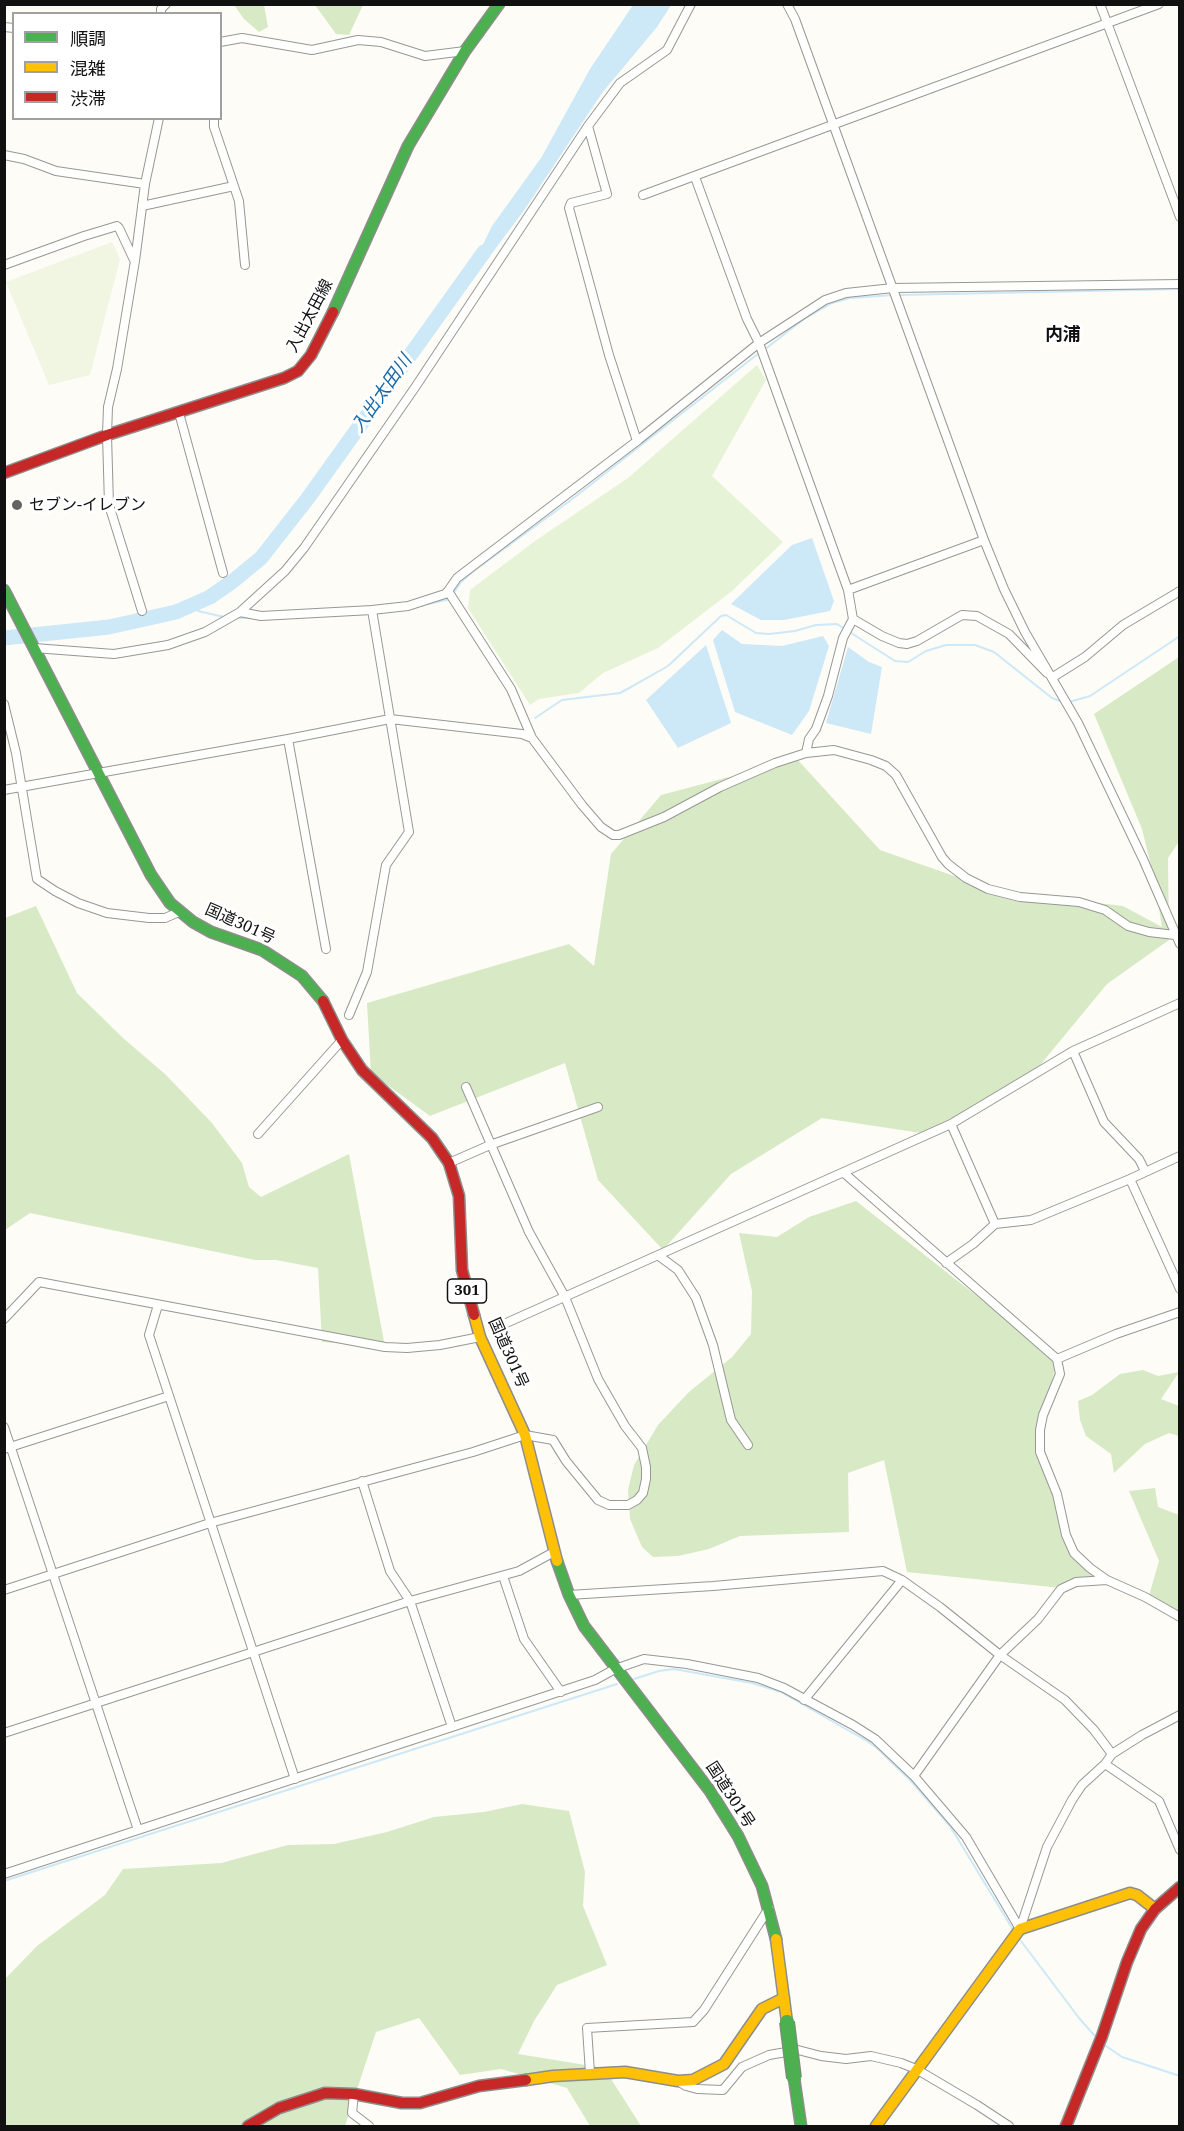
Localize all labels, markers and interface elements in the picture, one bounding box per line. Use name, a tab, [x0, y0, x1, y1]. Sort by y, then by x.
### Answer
legend	[12, 12, 222, 120]
text: 順調	[70, 26, 106, 50]
text: 混雑	[70, 56, 106, 80]
text: 渋滞	[70, 86, 106, 110]
street label: 入出太田線	[283, 276, 337, 356]
district label: 内浦	[1045, 324, 1081, 346]
water label: 入出太田川	[347, 351, 417, 437]
place label: セブン-イレブン	[29, 495, 146, 515]
marker: セブン-イレブン	[10, 498, 24, 512]
street label: 国道301号	[202, 900, 278, 948]
road number: 301	[448, 1279, 486, 1303]
street label: 国道301号	[484, 1315, 532, 1391]
street label: 国道301号	[702, 1758, 758, 1832]

